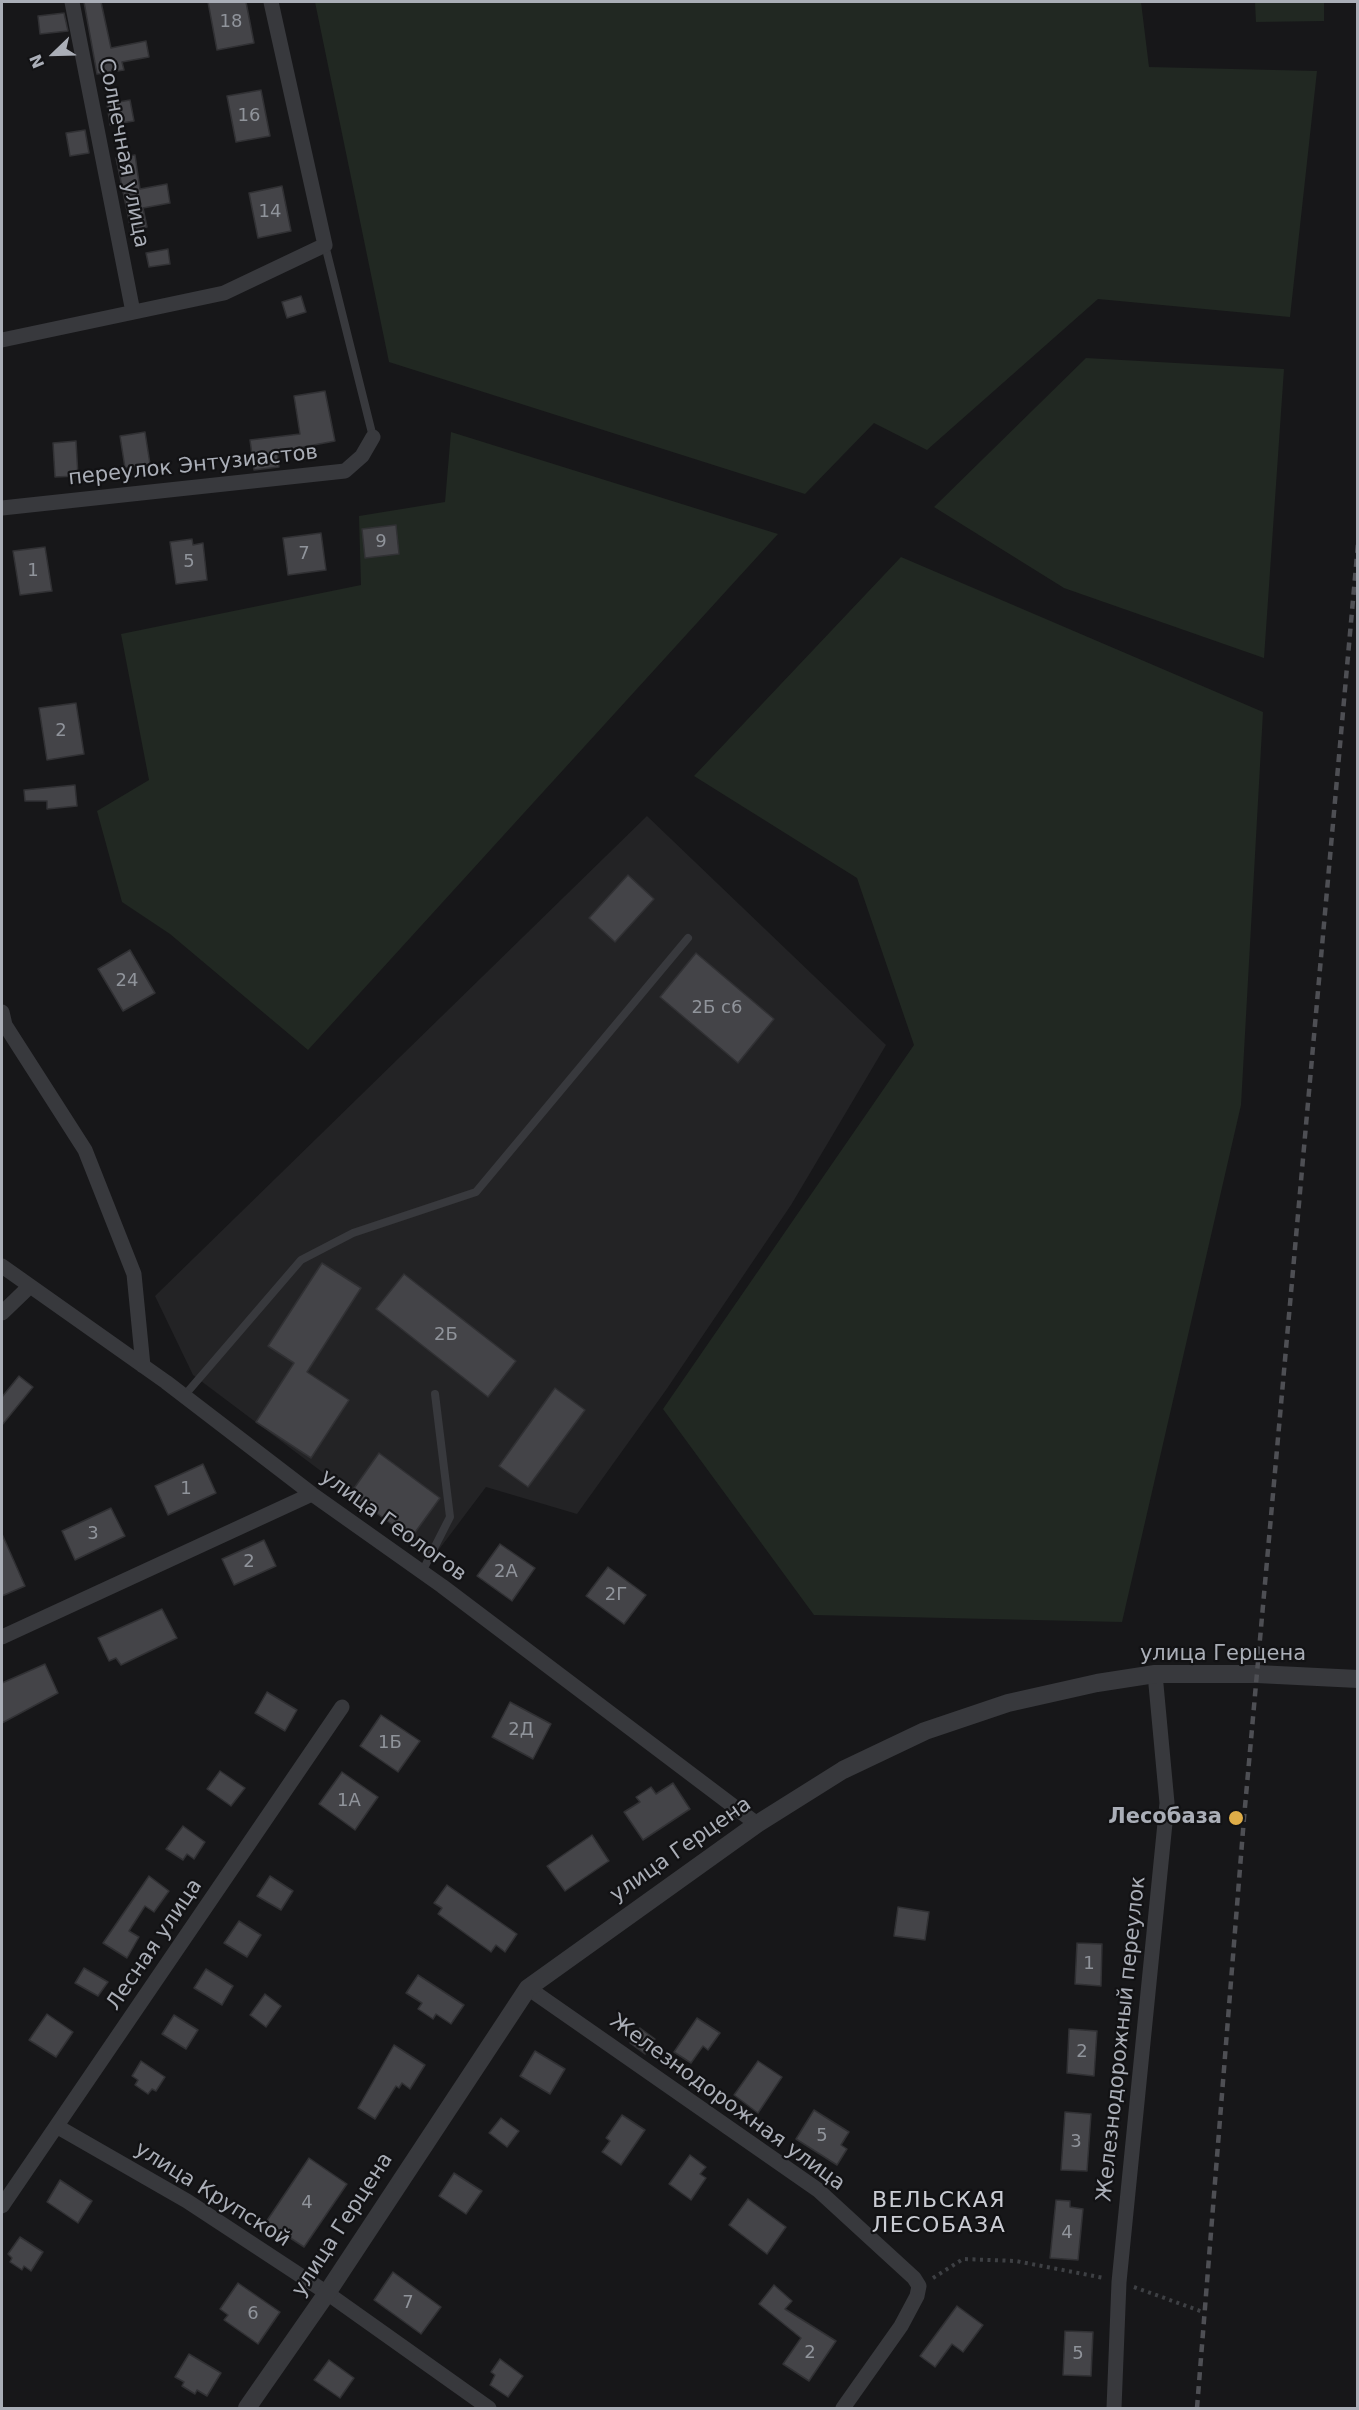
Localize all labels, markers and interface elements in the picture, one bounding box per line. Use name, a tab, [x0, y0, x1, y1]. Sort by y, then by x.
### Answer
house number: 18	[220, 11, 242, 33]
north arrow	[24, 24, 84, 84]
text: N	[26, 51, 48, 71]
street label: Солнечная улица	[92, 56, 154, 250]
house number: 16	[238, 105, 260, 127]
house number: 14	[259, 201, 281, 223]
street label: переулок Энтузиастов	[67, 440, 319, 492]
house number: 9	[375, 531, 387, 553]
house number: 7	[298, 543, 310, 565]
house number: 5	[183, 551, 195, 573]
house number: 1	[27, 560, 39, 582]
house number: 2	[55, 720, 67, 742]
house number: 24	[116, 970, 138, 992]
house number: 2Б с6	[692, 997, 742, 1019]
house number: 2Б	[434, 1324, 458, 1346]
street label: улица Геологов	[315, 1465, 471, 1587]
house number: 1	[180, 1478, 192, 1500]
house number: 3	[87, 1523, 99, 1545]
house number: 2	[243, 1551, 255, 1573]
house number: 2А	[494, 1561, 518, 1583]
house number: 2Г	[605, 1584, 627, 1606]
street label: улица Герцена	[1140, 1642, 1306, 1668]
house number: 2Д	[508, 1719, 534, 1741]
house number: 1Б	[378, 1732, 402, 1754]
house number: 1А	[337, 1790, 361, 1812]
street label: улица Герцена	[606, 1792, 756, 1908]
place label: Лесобаза	[1108, 1805, 1222, 1831]
marker: Лесобаза	[1227, 1809, 1245, 1827]
street label: Лесная улица	[102, 1875, 208, 2015]
street label: Железнодорожный переулок	[1092, 1875, 1152, 2203]
house number: 1	[1083, 1953, 1095, 1975]
street label: Железнодорожная улица	[604, 2009, 850, 2197]
house number: 2	[1076, 2041, 1088, 2063]
house number: 5	[816, 2125, 828, 2147]
house number: 3	[1070, 2131, 1082, 2153]
street label: улица Крупской	[130, 2137, 294, 2253]
street label: улица Герцена	[287, 2148, 399, 2302]
district label: ВЕЛЬСКАЯ ЛЕСОБАЗА	[872, 2188, 1006, 2240]
house number: 4	[301, 2192, 313, 2214]
house number: 4	[1061, 2222, 1073, 2244]
house number: 7	[402, 2292, 414, 2314]
house number: 6	[247, 2303, 259, 2325]
house number: 2	[804, 2342, 816, 2364]
house number: 5	[1072, 2343, 1084, 2365]

